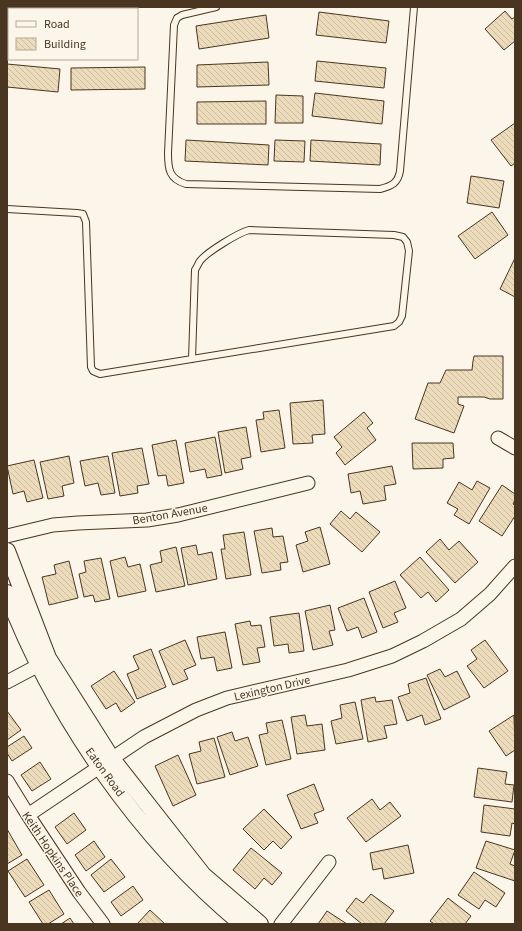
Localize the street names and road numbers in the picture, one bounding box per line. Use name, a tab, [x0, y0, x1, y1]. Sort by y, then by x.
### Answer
street label: Benton Avenue	[131, 500, 209, 529]
street label: Lexington Drive	[232, 671, 312, 706]
street label: Eaton Road	[81, 744, 128, 800]
street label: Keith Hopkins Place	[18, 808, 88, 900]

